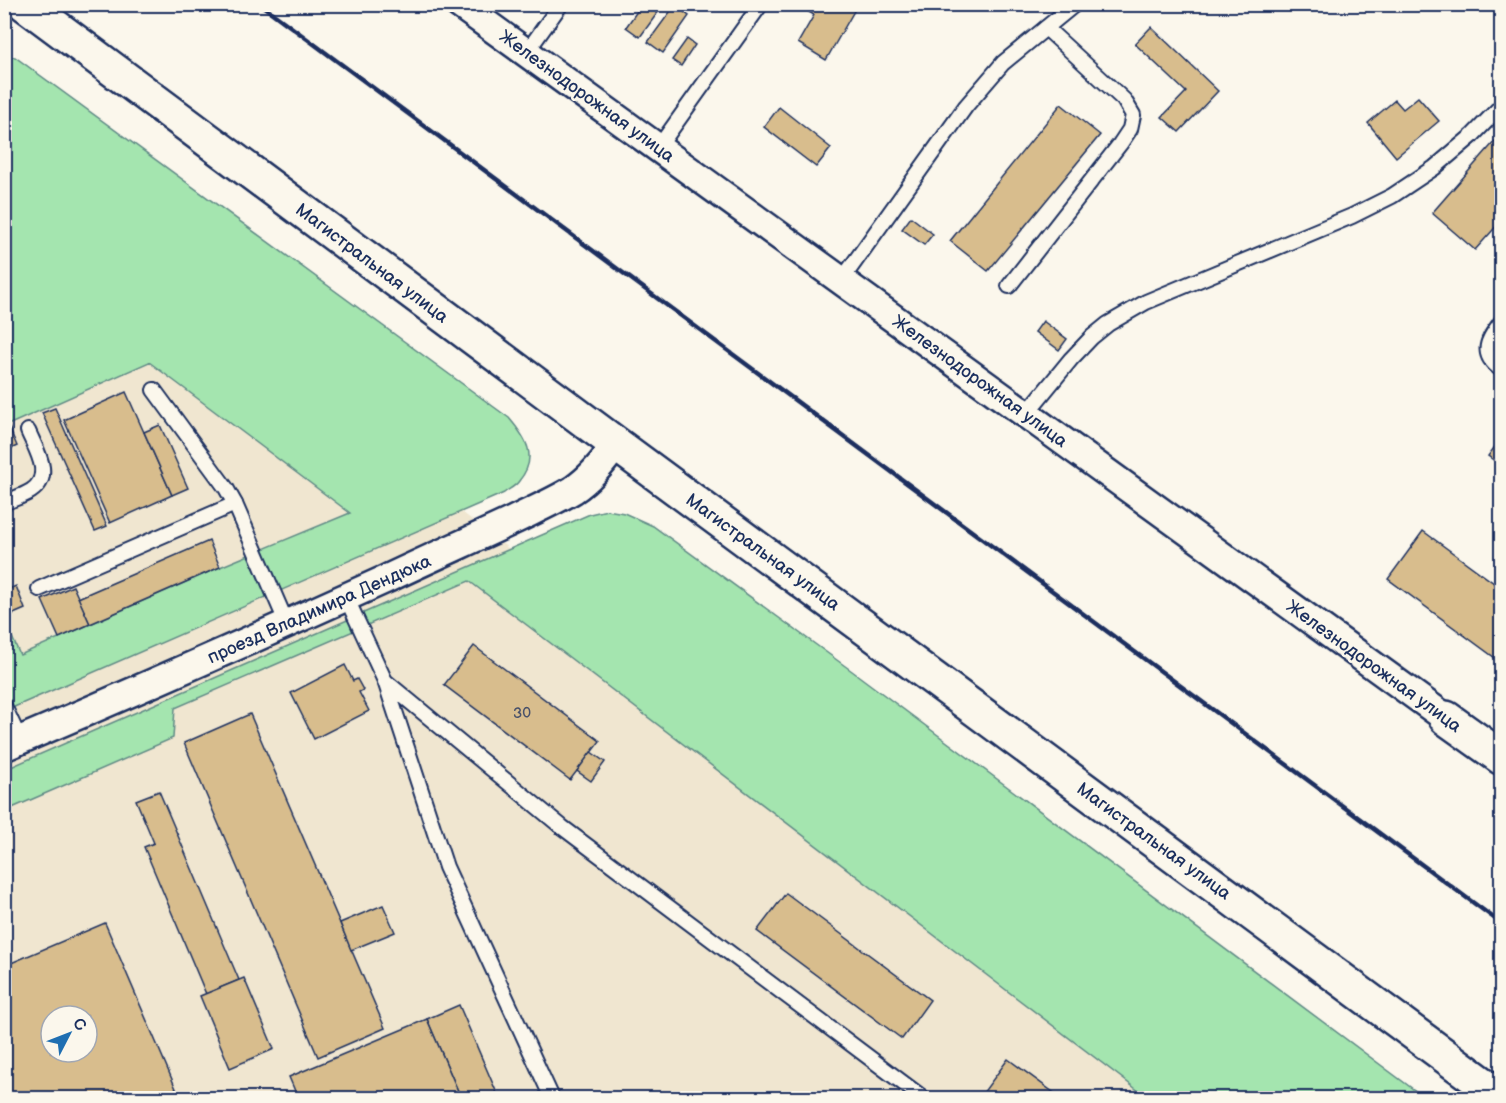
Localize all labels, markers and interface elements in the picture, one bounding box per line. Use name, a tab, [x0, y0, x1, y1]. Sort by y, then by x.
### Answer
street label: Железнодорожная улица	[495, 26, 679, 167]
street label: Магистральная улица	[291, 199, 452, 328]
street label: Железнодорожная улица	[888, 311, 1072, 452]
street label: Магистральная улица	[682, 489, 844, 616]
street label: проезд Владимира Дендюка	[204, 550, 435, 668]
street label: Железнодорожная улица	[1282, 596, 1466, 737]
house number: 30	[513, 704, 531, 723]
street label: Магистральная улица	[1073, 778, 1235, 905]
north arrow	[39, 1004, 99, 1064]
text: С	[68, 1014, 90, 1035]

